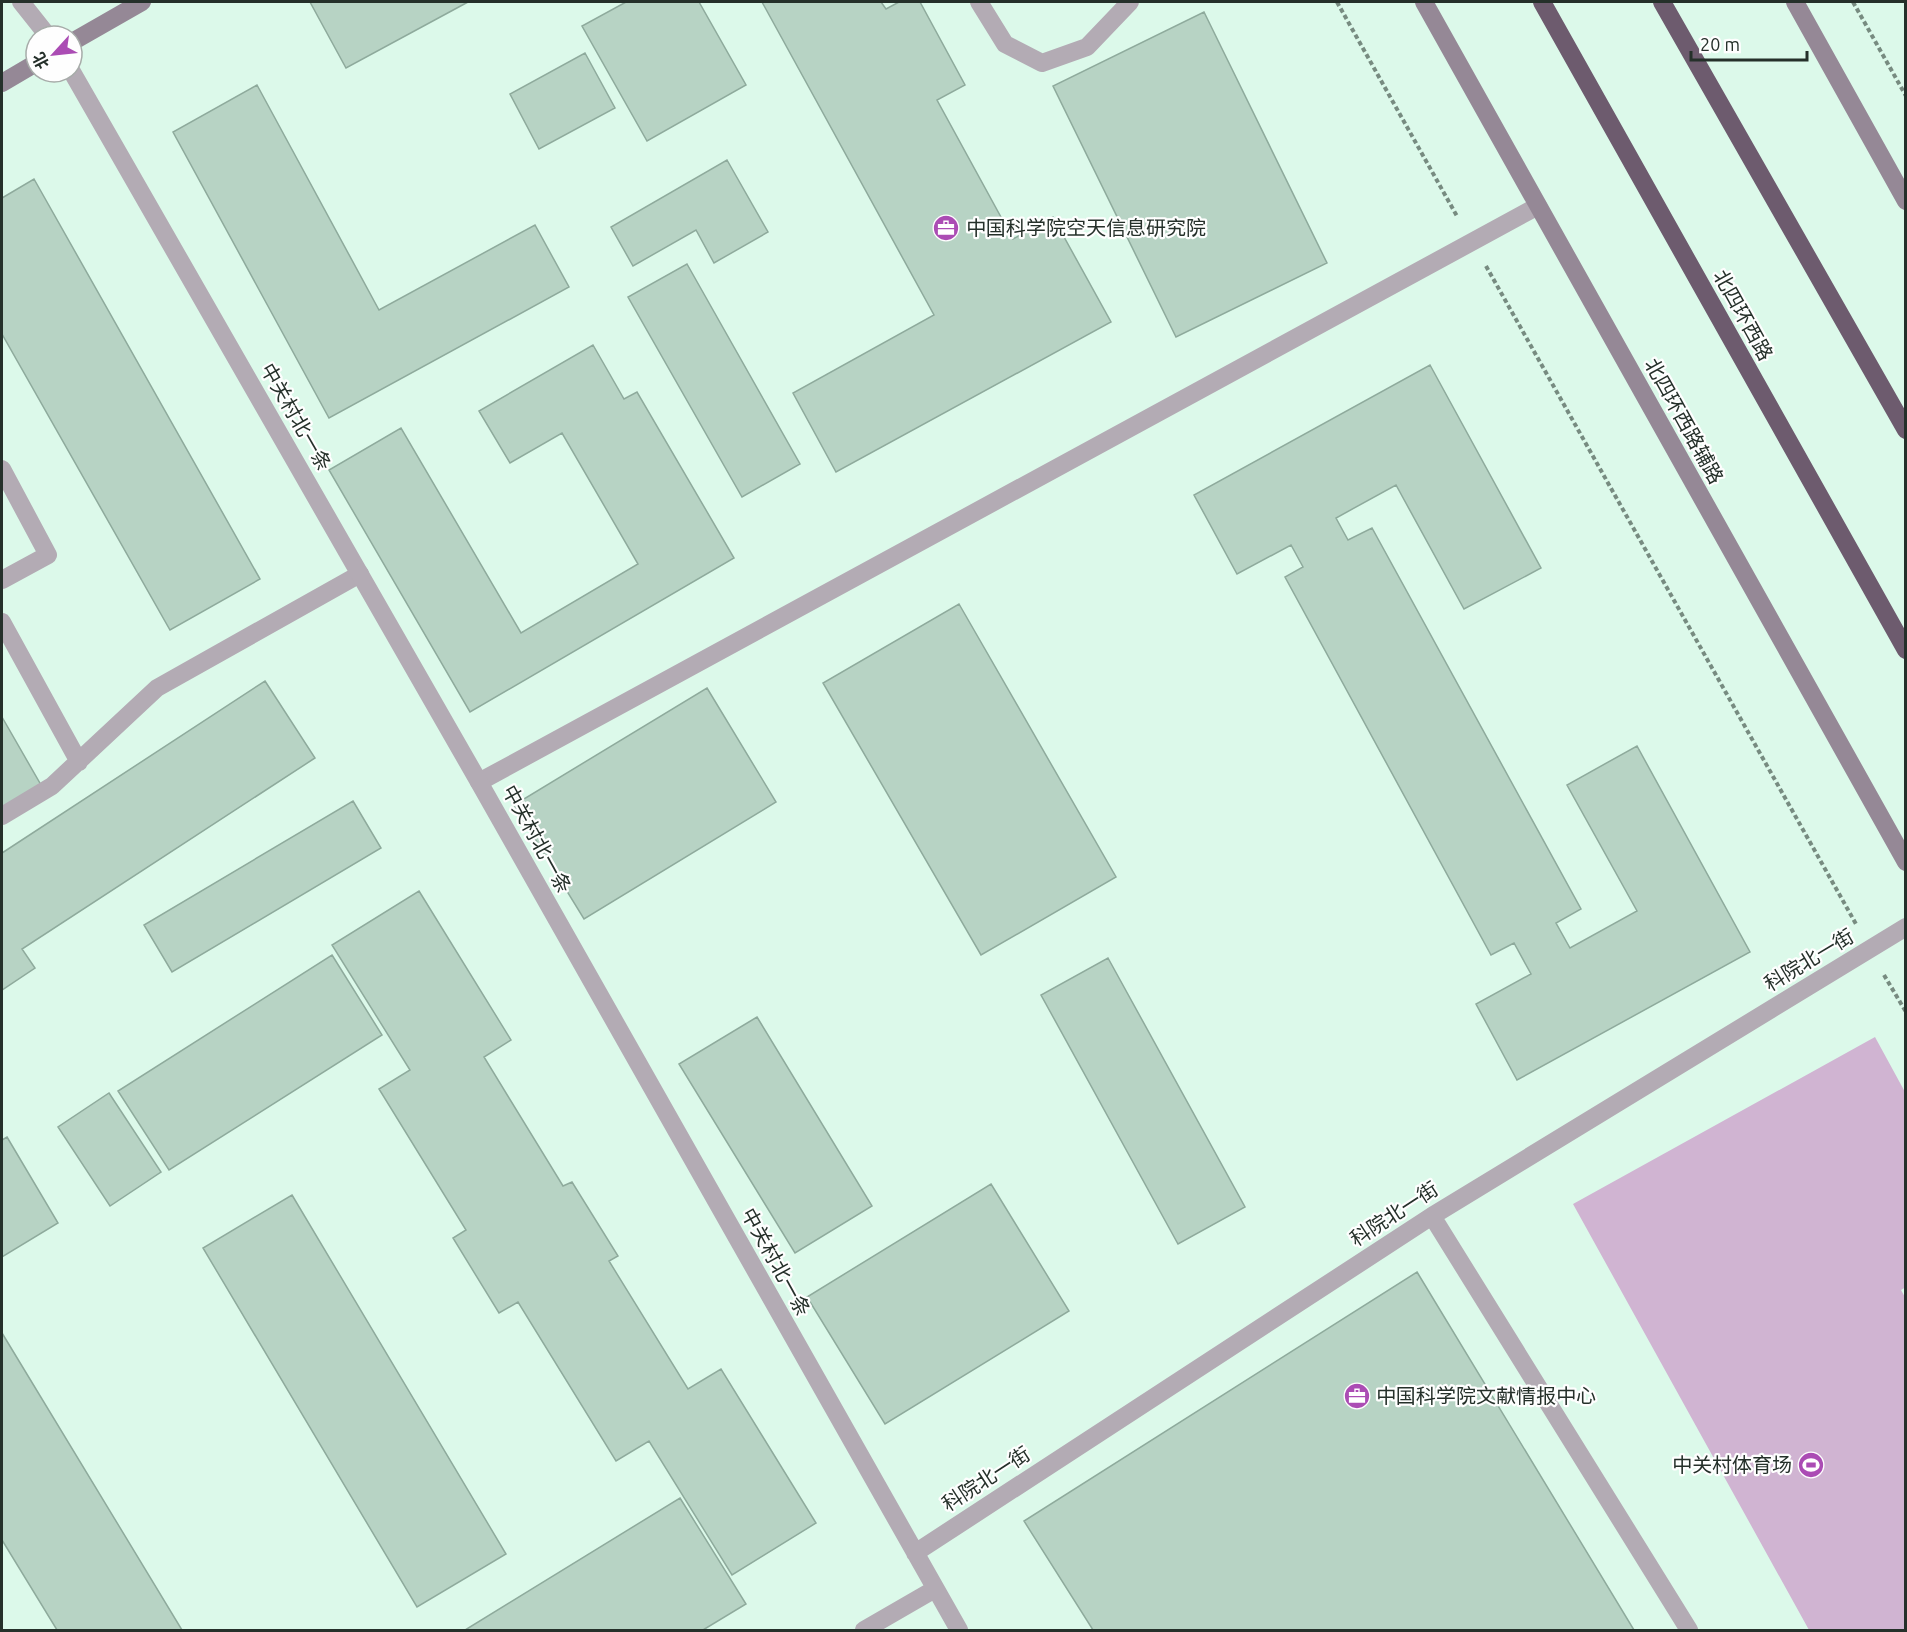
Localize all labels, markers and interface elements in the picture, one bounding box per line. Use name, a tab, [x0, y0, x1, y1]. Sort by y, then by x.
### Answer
north arrow	[24, 24, 84, 84]
scale bar	[1691, 24, 1806, 62]
text: 20 m	[1700, 34, 1740, 54]
text: 北	[29, 50, 52, 72]
office icon: 中国科学院空天信息研究院	[931, 213, 961, 243]
place label: 中国科学院空天信息研究院	[966, 216, 1206, 239]
street label: 北四环西路	[1709, 265, 1778, 364]
street label: 北四环西路辅路	[1640, 354, 1728, 488]
street label: 中关村北一条	[256, 359, 336, 474]
street label: 中关村北一条	[498, 781, 577, 897]
street label: 科院北一街	[1760, 924, 1858, 995]
street label: 科院北一街	[1346, 1177, 1442, 1250]
street label: 中关村北一条	[737, 1204, 816, 1320]
office icon: 中国科学院文献情报中心	[1342, 1381, 1372, 1411]
place label: 中国科学院文献情报中心	[1376, 1384, 1596, 1407]
street label: 科院北一街	[938, 1442, 1034, 1515]
sports icon: 中关村体育场	[1796, 1450, 1826, 1480]
place label: 中关村体育场	[1672, 1453, 1792, 1476]

